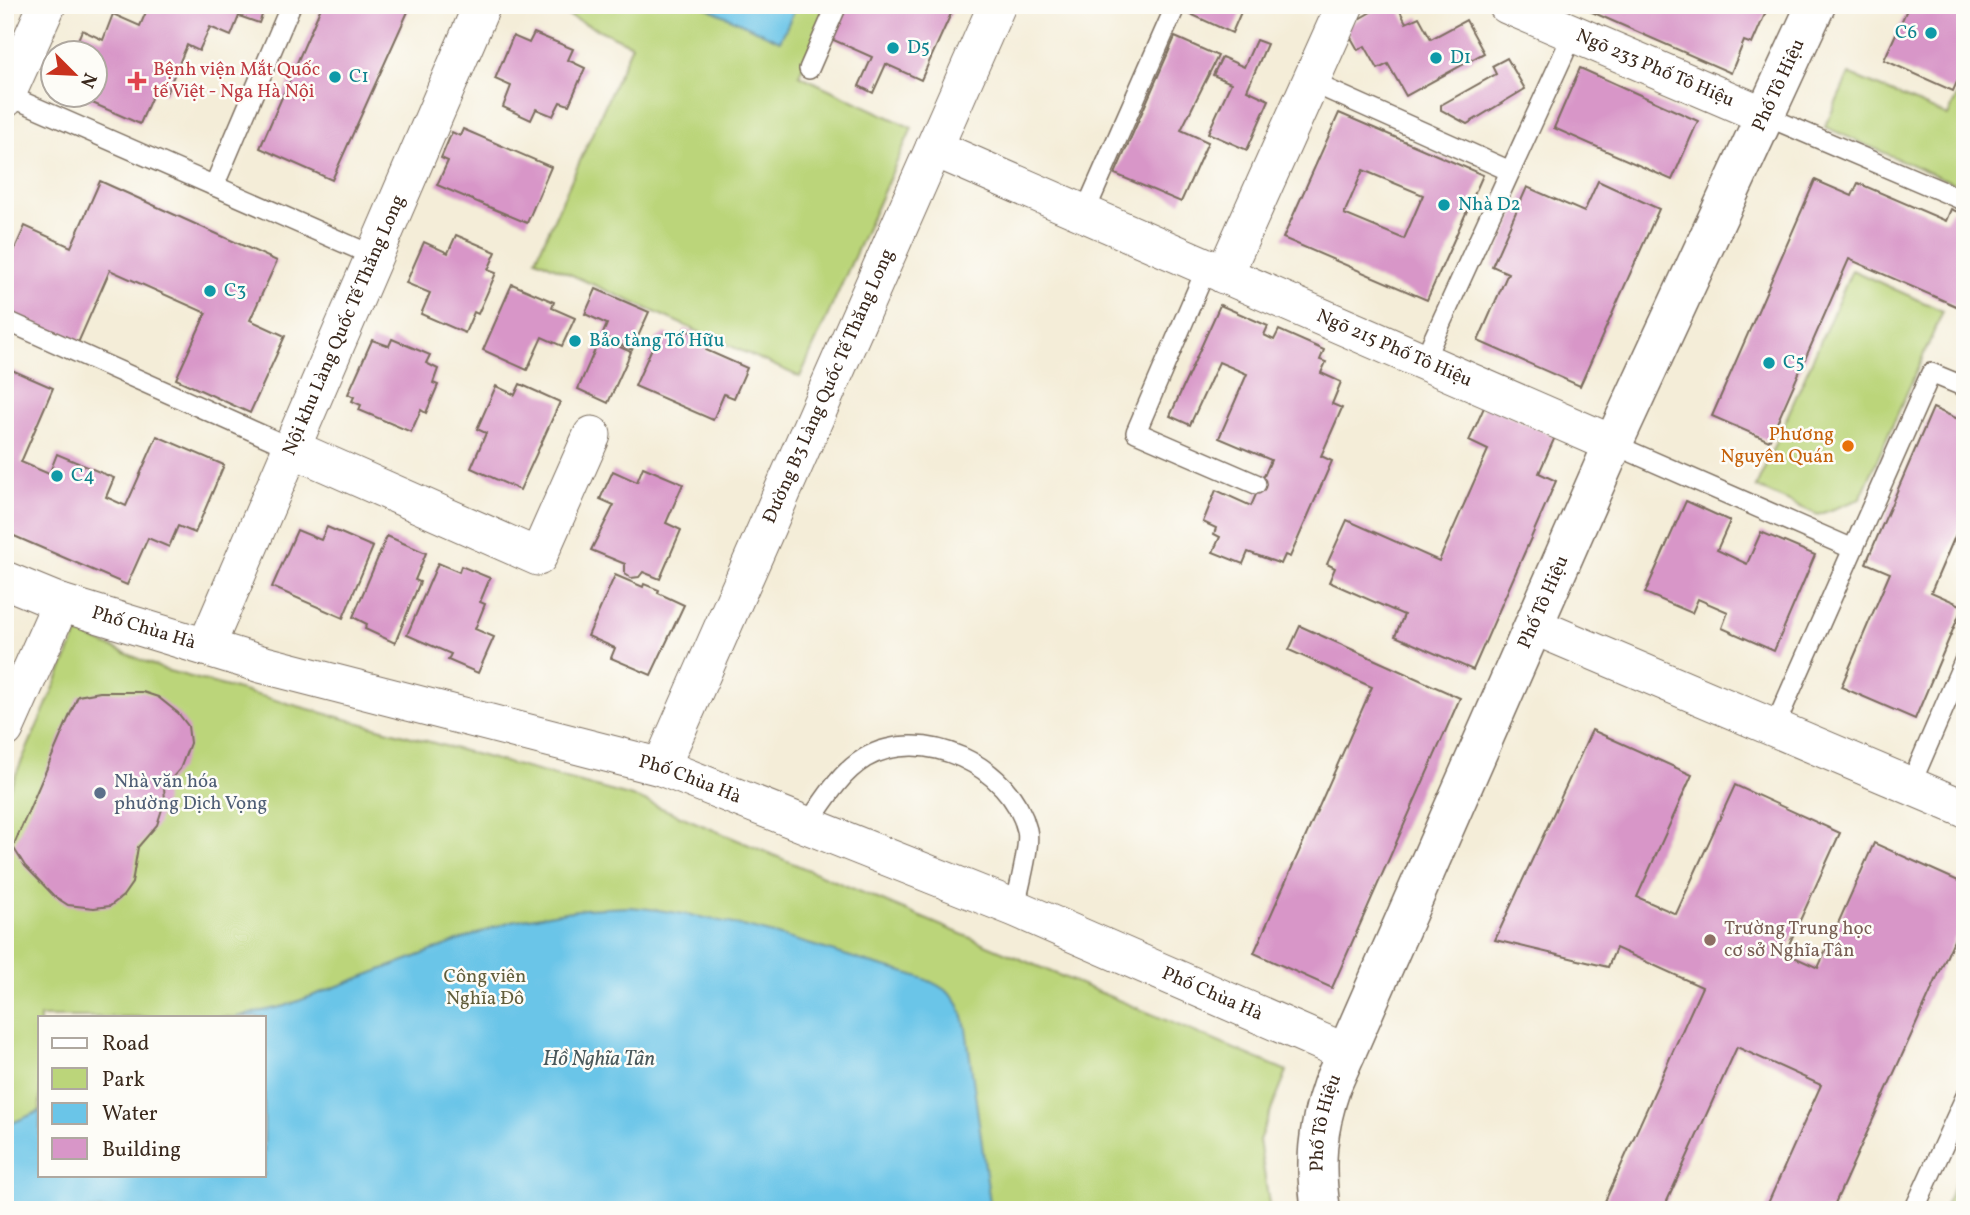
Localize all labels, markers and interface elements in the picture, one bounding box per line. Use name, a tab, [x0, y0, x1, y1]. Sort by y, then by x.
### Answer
place label: C6	[1895, 20, 1917, 46]
street label: Ngõ 233 Phố Tô Hiệu	[1572, 23, 1738, 114]
marker: C6	[1923, 25, 1939, 41]
place label: D5	[907, 35, 930, 61]
street label: Phố Tô Hiệu	[1746, 35, 1812, 136]
north arrow	[38, 38, 108, 108]
marker: D5	[885, 40, 901, 56]
place label: D1	[1450, 45, 1471, 71]
marker: D1	[1428, 50, 1444, 66]
place label: Bệnh viện Mắt Quốc tế Việt - Nga Hà Nội	[153, 57, 320, 105]
place label: C1	[349, 64, 369, 90]
text: N	[73, 69, 102, 92]
marker: C1	[327, 69, 343, 85]
marker: Bệnh viện Mắt Quốc tế Việt - Nga Hà Nội	[127, 71, 147, 91]
street label: Nội khu Làng Quốc Tế Thăng Long	[277, 191, 412, 460]
place label: Nhà D2	[1458, 192, 1521, 218]
marker: Nhà D2	[1436, 197, 1452, 213]
street label: Đường B3 Làng Quốc Tế Thăng Long	[757, 245, 901, 528]
place label: C3	[224, 278, 246, 304]
marker: C3	[202, 283, 218, 299]
street label: Ngõ 215 Phố Tô Hiệu	[1312, 303, 1476, 394]
place label: Bảo tàng Tố Hữu	[589, 328, 724, 354]
marker: Bảo tàng Tố Hữu	[567, 333, 583, 349]
place label: C5	[1783, 350, 1805, 376]
marker: C5	[1761, 355, 1777, 371]
place label: Phương Nguyên Quán	[1720, 422, 1834, 470]
marker: Phương Nguyên Quán	[1840, 438, 1856, 454]
place label: C4	[71, 463, 95, 489]
marker: C4	[49, 468, 65, 484]
street label: Phố Tô Hiệu	[1512, 552, 1575, 653]
street label: Phố Chùa Hà	[88, 600, 199, 656]
street label: Phố Chùa Hà	[636, 749, 745, 811]
place label: Nhà văn hóa phường Dịch Vọng	[114, 769, 267, 817]
marker: Nhà văn hóa phường Dịch Vọng	[92, 785, 108, 801]
place label: Trường Trung học cơ sở Nghĩa Tân	[1724, 916, 1872, 964]
marker: Trường Trung học cơ sở Nghĩa Tân	[1702, 932, 1718, 948]
street label: Phố Chùa Hà	[1158, 961, 1267, 1028]
park label: Công viên Nghĩa Đô	[444, 964, 526, 1012]
legend	[38, 1016, 266, 1176]
text: Road	[102, 1030, 149, 1059]
water label: Hồ Nghĩa Tân	[543, 1045, 655, 1074]
text: Park	[102, 1066, 145, 1095]
street label: Phố Tô Hiệu	[1304, 1070, 1348, 1172]
text: Water	[102, 1100, 158, 1129]
text: Building	[102, 1136, 181, 1165]

